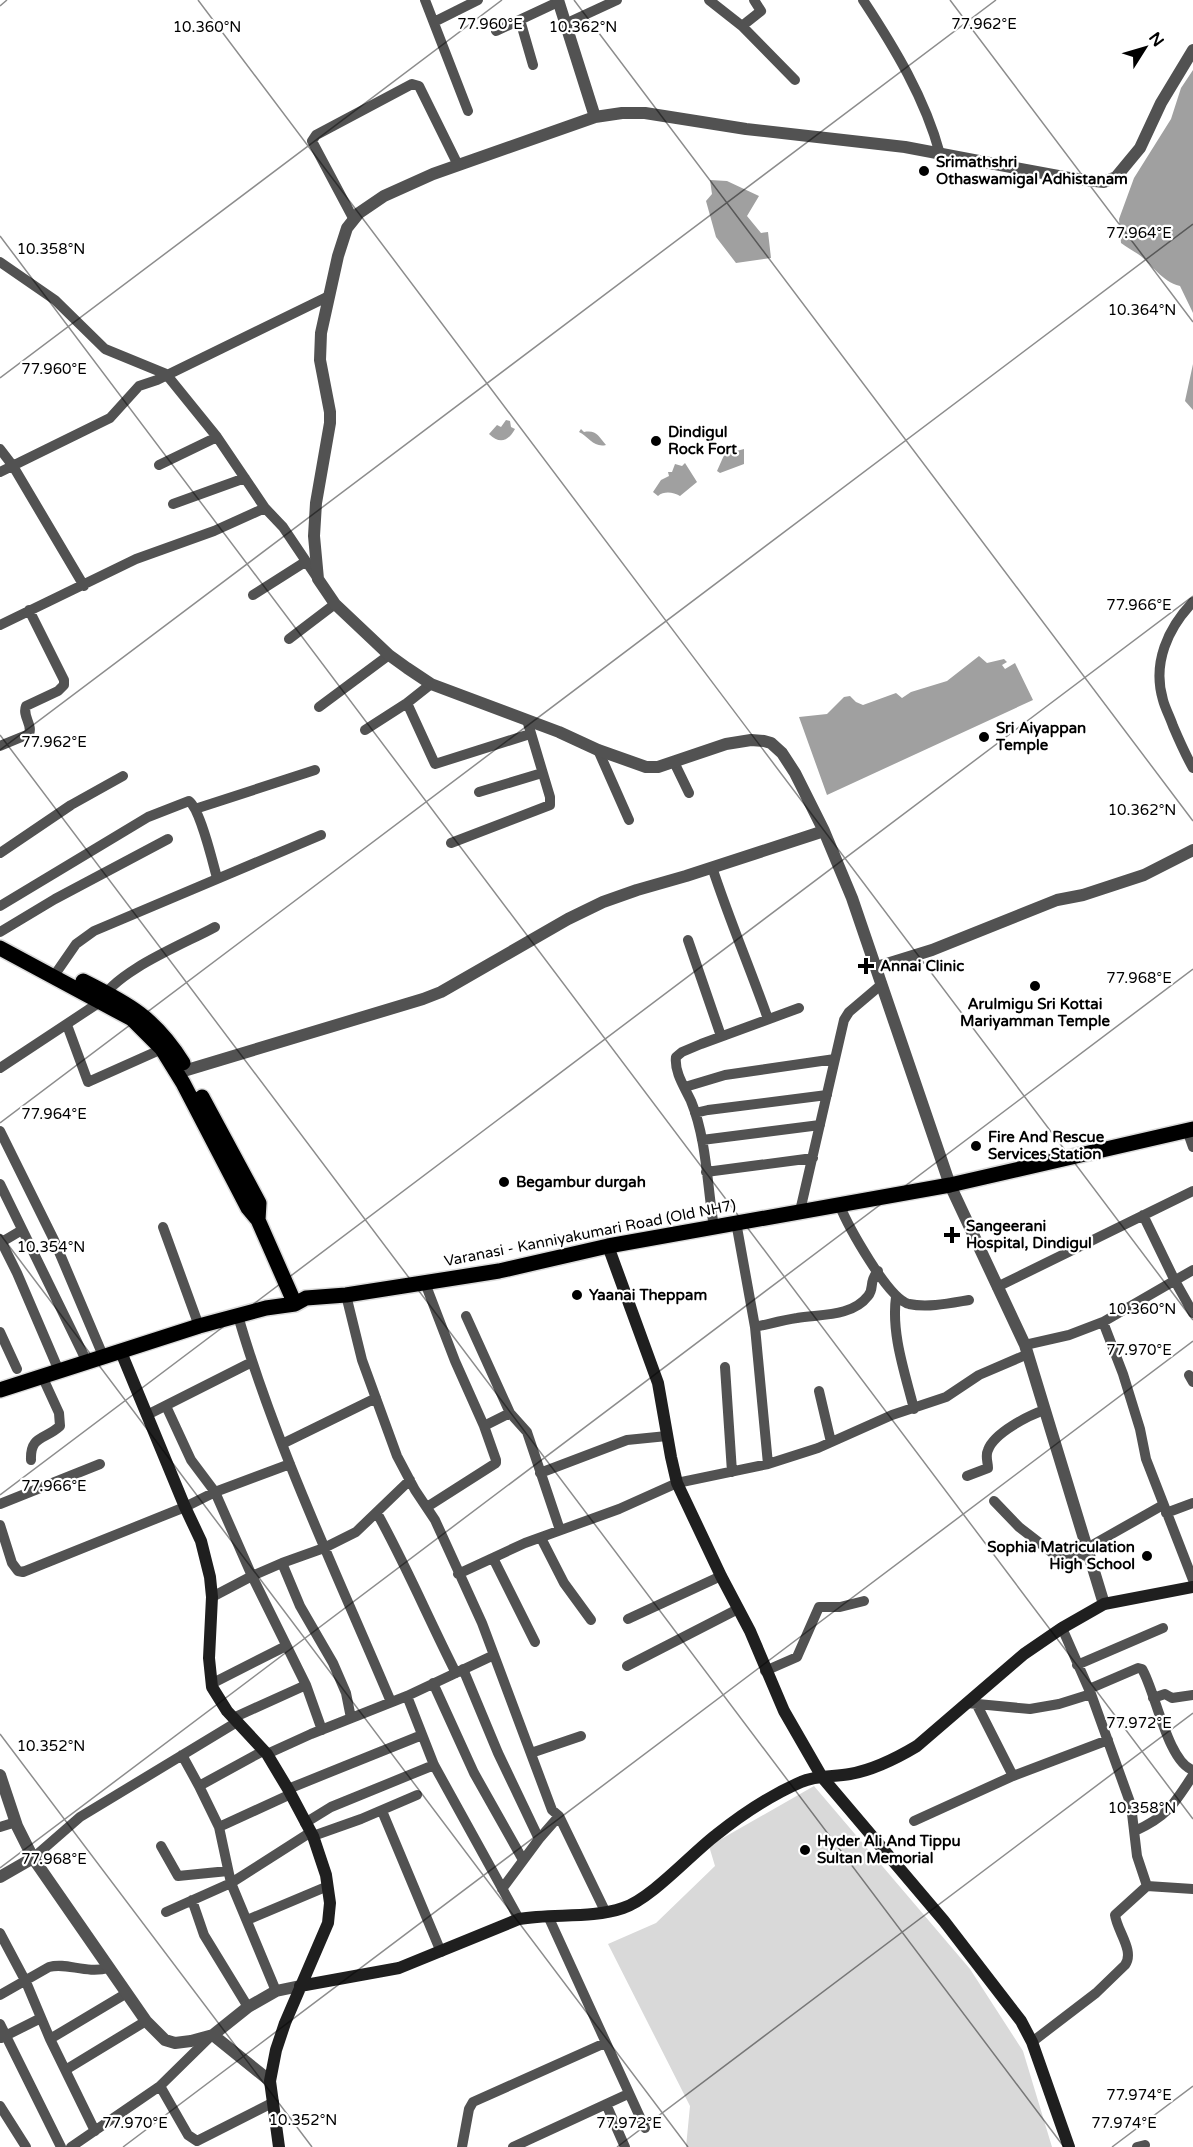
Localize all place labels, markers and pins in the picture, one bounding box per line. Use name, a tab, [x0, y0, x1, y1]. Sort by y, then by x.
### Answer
place label: Srimathshri Othaswamigal Adhistanam	[936, 153, 1128, 189]
marker: Srimathshri Othaswamigal Adhistanam	[917, 164, 931, 178]
place label: Dindigul Rock Fort	[668, 423, 737, 458]
marker: Dindigul Rock Fort	[649, 434, 663, 448]
place label: Sri Aiyappan Temple	[995, 719, 1086, 755]
marker: Sri Aiyappan Temple	[977, 730, 991, 744]
marker: Annai Clinic	[857, 957, 875, 975]
place label: Annai Clinic	[880, 957, 964, 975]
marker: Arulmigu Sri Kottai Mariyamman Temple	[1028, 979, 1042, 993]
place label: Arulmigu Sri Kottai Mariyamman Temple	[960, 995, 1110, 1031]
place label: Fire And Rescue Services Station	[988, 1128, 1105, 1163]
marker: Fire And Rescue Services Station	[969, 1139, 983, 1153]
place label: Begambur durgah	[516, 1173, 646, 1192]
marker: Begambur durgah	[497, 1175, 511, 1189]
place label: Sangeerani Hospital, Dindigul	[966, 1217, 1092, 1253]
marker: Sangeerani Hospital, Dindigul	[943, 1226, 961, 1244]
place label: Yaanai Theppam	[589, 1286, 707, 1305]
marker: Yaanai Theppam	[570, 1288, 584, 1302]
place label: Sophia Matriculation High School	[987, 1538, 1135, 1574]
marker: Sophia Matriculation High School	[1140, 1549, 1154, 1563]
place label: Hyder Ali And Tippu Sultan Memorial	[817, 1832, 961, 1867]
marker: Hyder Ali And Tippu Sultan Memorial	[798, 1843, 812, 1857]

